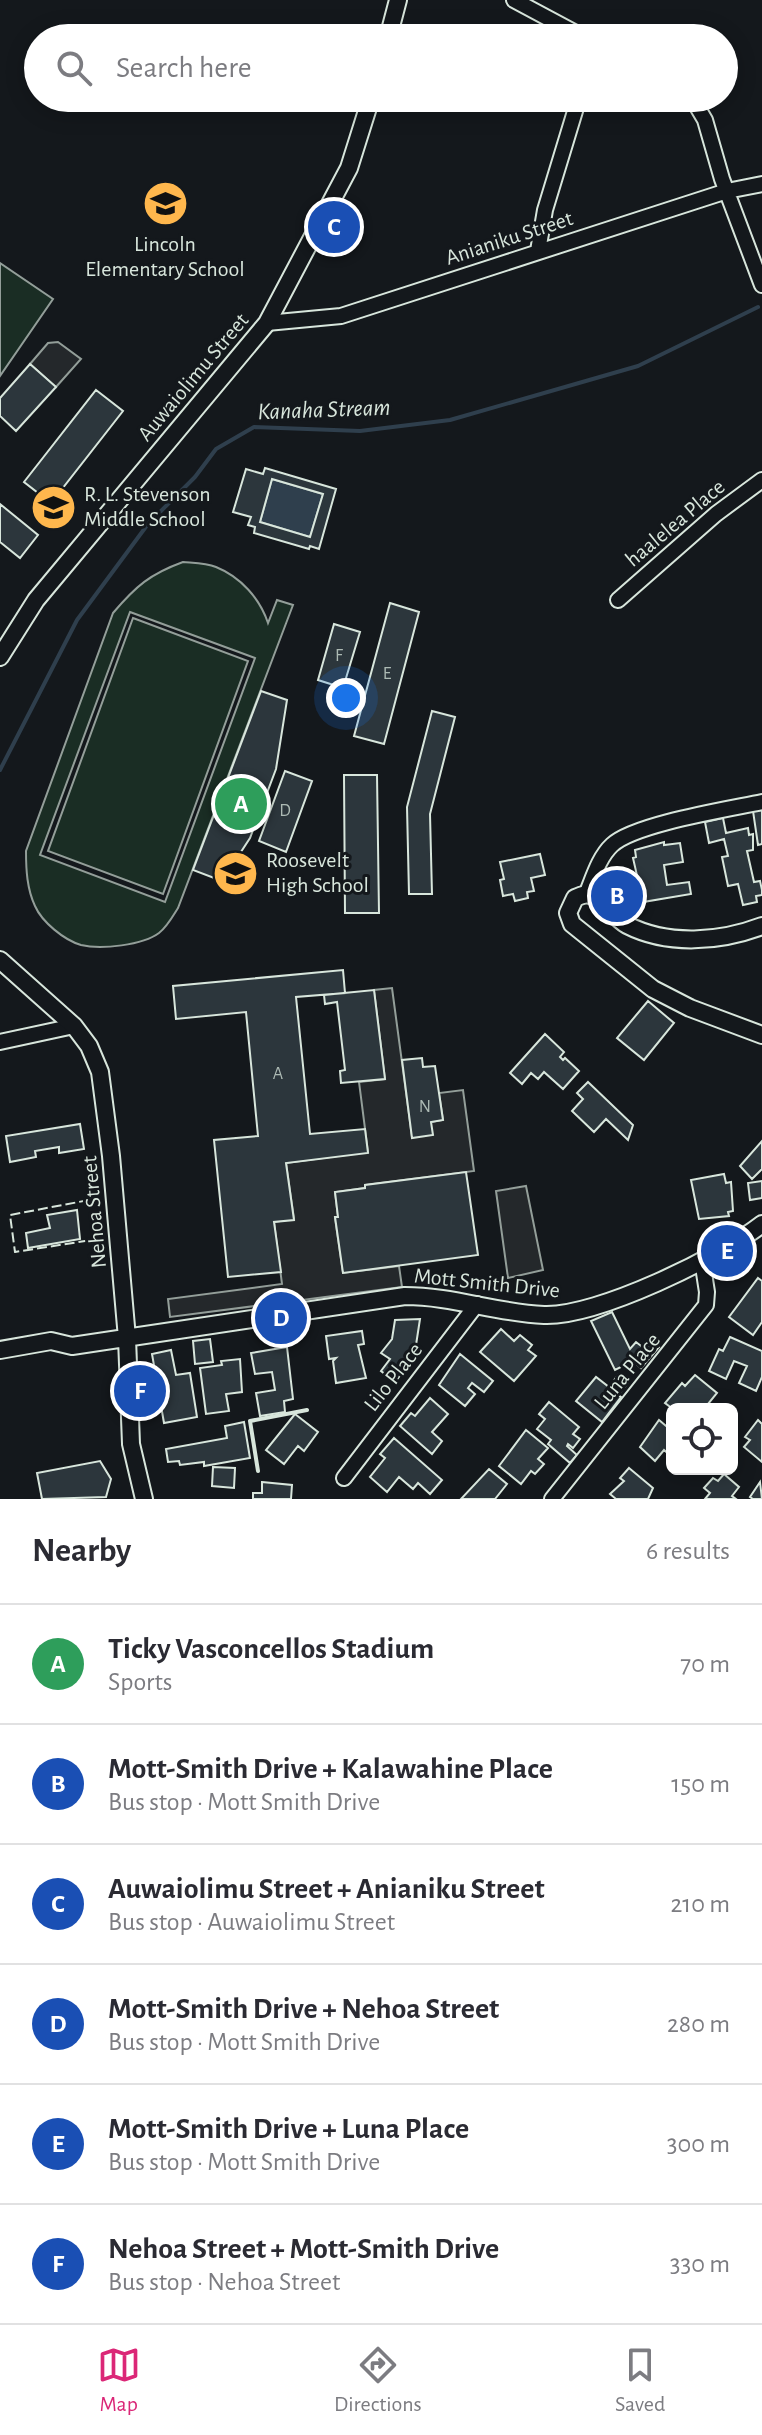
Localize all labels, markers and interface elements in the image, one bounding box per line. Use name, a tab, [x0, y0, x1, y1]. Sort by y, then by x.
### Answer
search box	[24, 24, 738, 112]
icon: search	[52, 46, 96, 90]
text: Search here	[116, 53, 252, 83]
school or university icon: Lincoln Elementary School	[141, 179, 189, 227]
pin: C	[308, 197, 360, 257]
street label: Anianiku Street	[443, 207, 575, 269]
place label: Lincoln Elementary School	[85, 233, 245, 280]
street label: Auwaiolimu Street	[133, 309, 253, 445]
water label: Kanaha Stream	[257, 396, 391, 424]
street label: haalelea Place	[621, 475, 729, 571]
school or university icon: R. L. Stevenson Middle School	[29, 483, 77, 531]
place label: R. L. Stevenson Middle School	[84, 483, 210, 530]
house number: F	[335, 647, 343, 665]
house number: E	[383, 665, 392, 683]
your location	[326, 678, 366, 718]
pin: A	[215, 774, 267, 834]
house number: D	[279, 802, 291, 820]
school or university icon: Roosevelt High School	[211, 849, 259, 897]
place label: Roosevelt High School	[266, 849, 369, 896]
pin: B	[591, 866, 643, 926]
house number: A	[273, 1065, 284, 1083]
house number: N	[419, 1098, 431, 1116]
street label: Nehoa Street	[78, 1155, 110, 1269]
pin: E	[701, 1221, 753, 1281]
street label: Mott Smith Drive	[413, 1264, 561, 1302]
pin: D	[255, 1288, 307, 1348]
street label: Luna Place	[590, 1329, 664, 1413]
street label: Lilo Place	[360, 1339, 426, 1415]
pin: F	[114, 1361, 166, 1421]
map controls	[666, 1403, 738, 1475]
button: locate	[666, 1403, 738, 1475]
text: Nearby	[32, 1534, 131, 1568]
text: 6 results	[646, 1538, 730, 1564]
text: Ticky Vasconcellos Stadium	[108, 1634, 434, 1664]
text: A	[50, 1651, 66, 1677]
text: 70 m	[680, 1651, 730, 1677]
text: Sports	[108, 1669, 172, 1695]
text: Mott-Smith Drive + Kalawahine Place	[108, 1754, 553, 1784]
text: B	[50, 1771, 66, 1797]
text: 150 m	[671, 1771, 730, 1797]
text: Bus stop · Mott Smith Drive	[108, 1789, 380, 1815]
text: Auwaiolimu Street + Anianiku Street	[108, 1874, 545, 1904]
text: C	[51, 1891, 65, 1917]
text: 210 m	[670, 1891, 730, 1917]
text: Bus stop · Auwaiolimu Street	[108, 1909, 395, 1935]
text: Mott-Smith Drive + Nehoa Street	[108, 1994, 499, 2024]
text: D	[49, 2011, 67, 2037]
text: 280 m	[667, 2011, 730, 2037]
text: Bus stop · Mott Smith Drive	[108, 2029, 380, 2055]
text: Mott-Smith Drive + Luna Place	[108, 2114, 469, 2144]
text: E	[51, 2131, 65, 2157]
text: 300 m	[667, 2131, 730, 2157]
text: Bus stop · Mott Smith Drive	[108, 2149, 380, 2175]
text: Nehoa Street + Mott-Smith Drive	[108, 2234, 499, 2264]
text: F	[52, 2251, 64, 2277]
text: 330 m	[670, 2251, 730, 2277]
text: Bus stop · Nehoa Street	[108, 2269, 340, 2295]
tab: Map	[97, 2343, 141, 2417]
tab: Directions	[334, 2343, 422, 2417]
tab: Saved	[615, 2343, 665, 2417]

